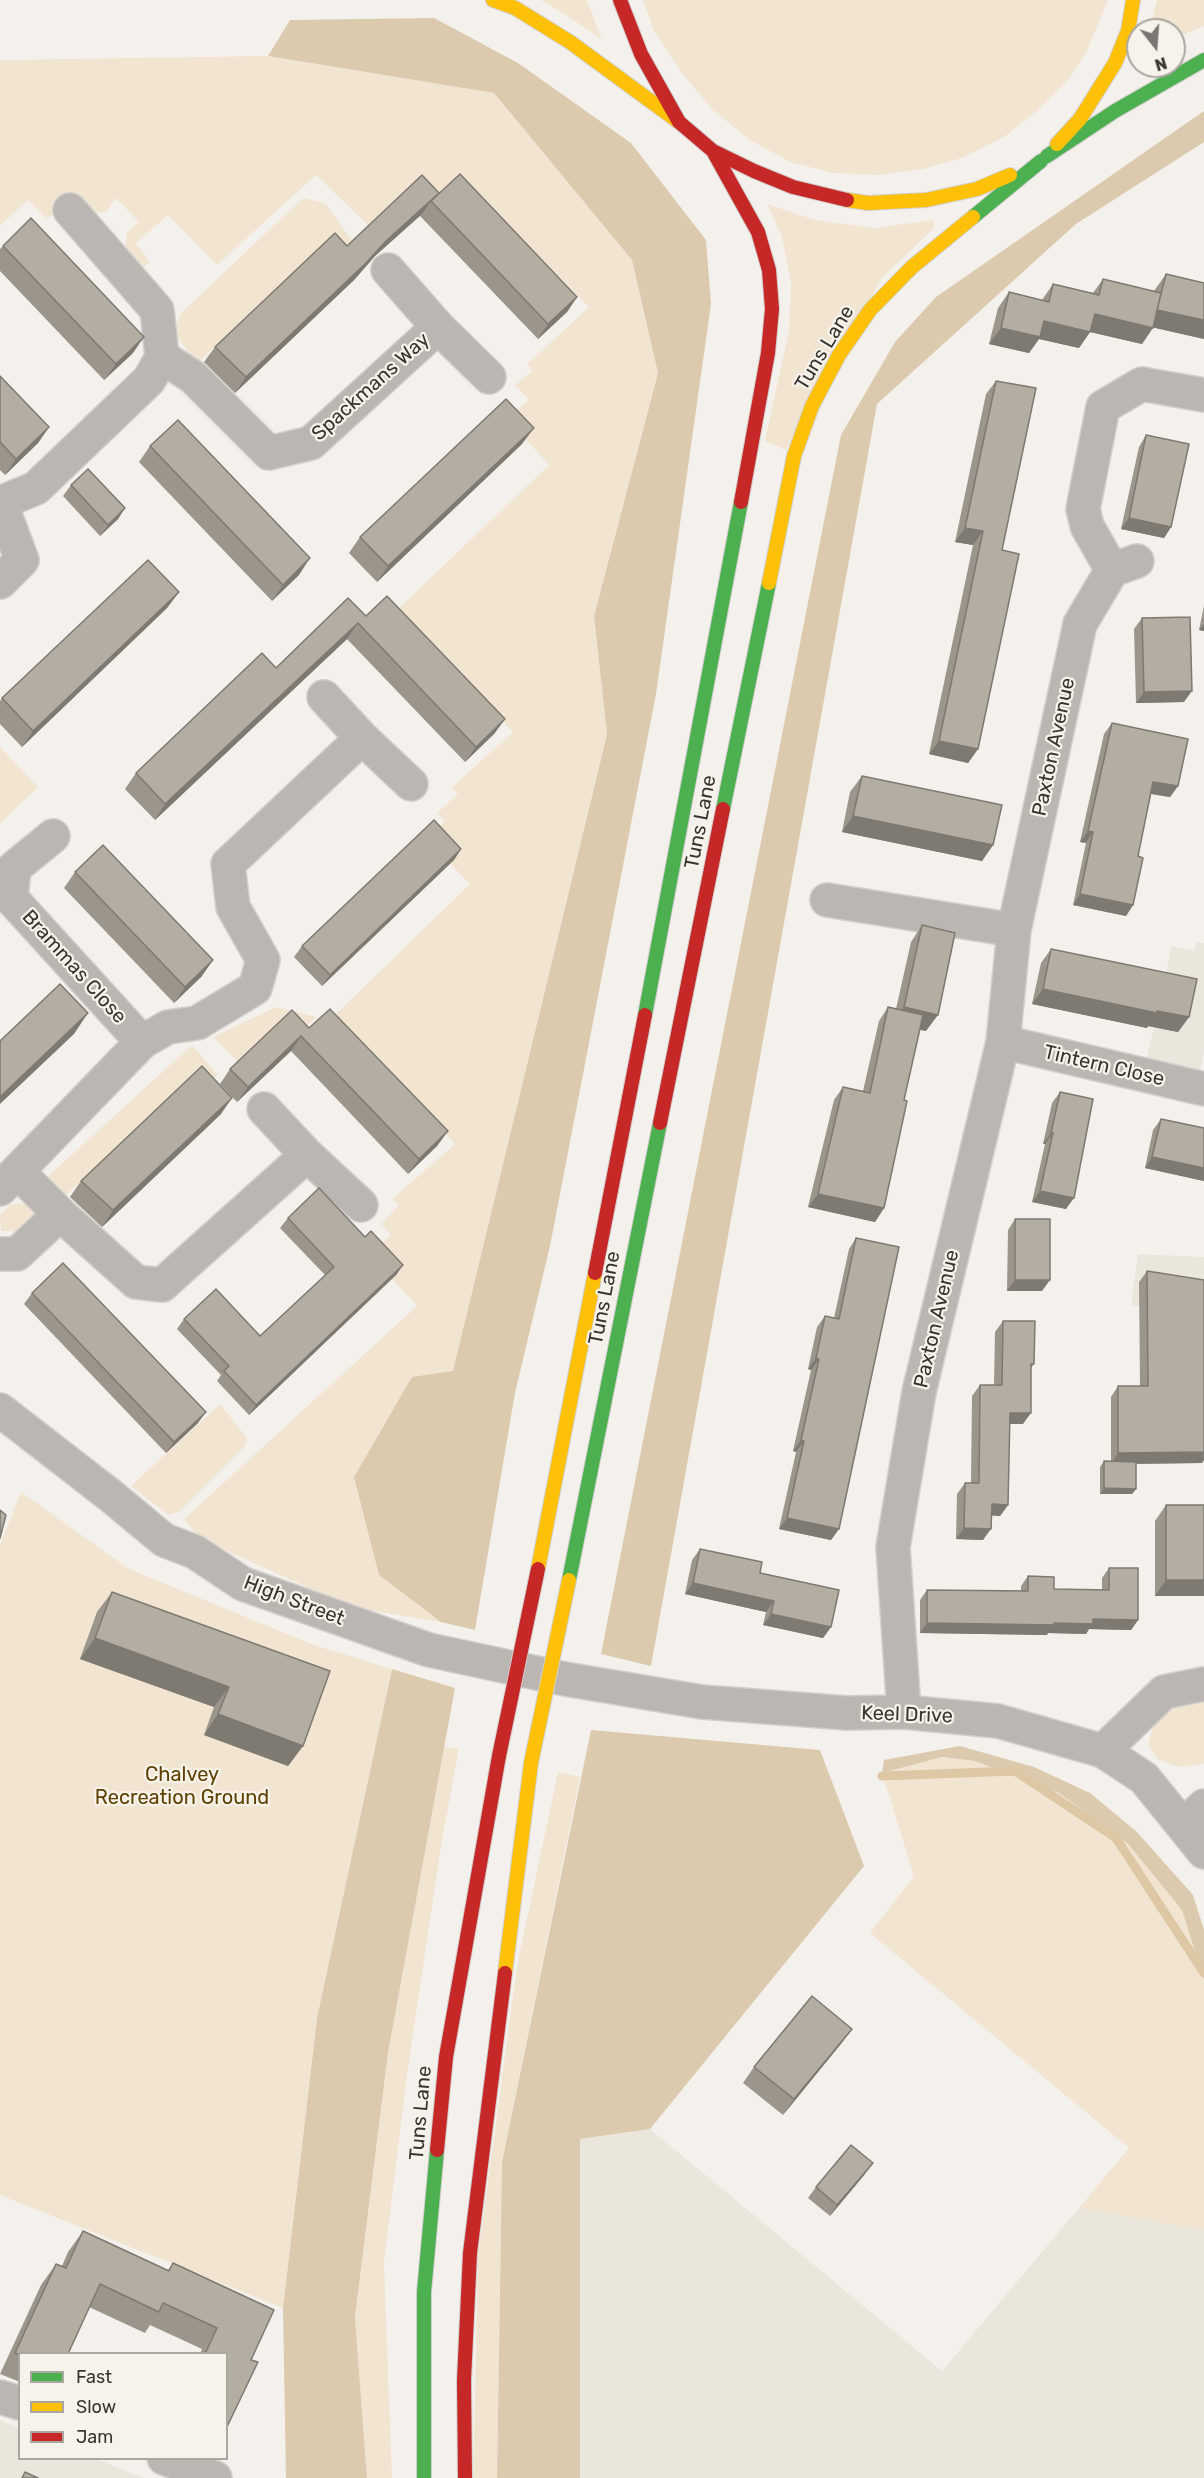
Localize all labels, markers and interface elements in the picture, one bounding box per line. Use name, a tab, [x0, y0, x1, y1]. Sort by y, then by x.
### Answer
north arrow	[1126, 18, 1186, 78]
text: N	[1153, 53, 1169, 75]
street label: Tuns Lane	[790, 301, 860, 395]
street label: Spackmans Way	[307, 328, 435, 446]
street label: Paxton Avenue	[1028, 676, 1080, 818]
street label: Tuns Lane	[680, 773, 722, 871]
street label: Brammas Close	[17, 905, 131, 1029]
street label: Tintern Close	[1041, 1040, 1167, 1092]
street label: Paxton Avenue	[909, 1248, 965, 1390]
street label: Tuns Lane	[584, 1249, 626, 1347]
street label: High Street	[240, 1571, 348, 1631]
street label: Keel Drive	[861, 1701, 953, 1729]
park label: Chalvey Recreation Ground	[95, 1763, 269, 1810]
street label: Tuns Lane	[405, 2065, 437, 2161]
legend	[18, 2352, 228, 2460]
text: Fast	[76, 2366, 112, 2388]
text: Slow	[76, 2396, 116, 2418]
text: Jam	[76, 2426, 113, 2448]

